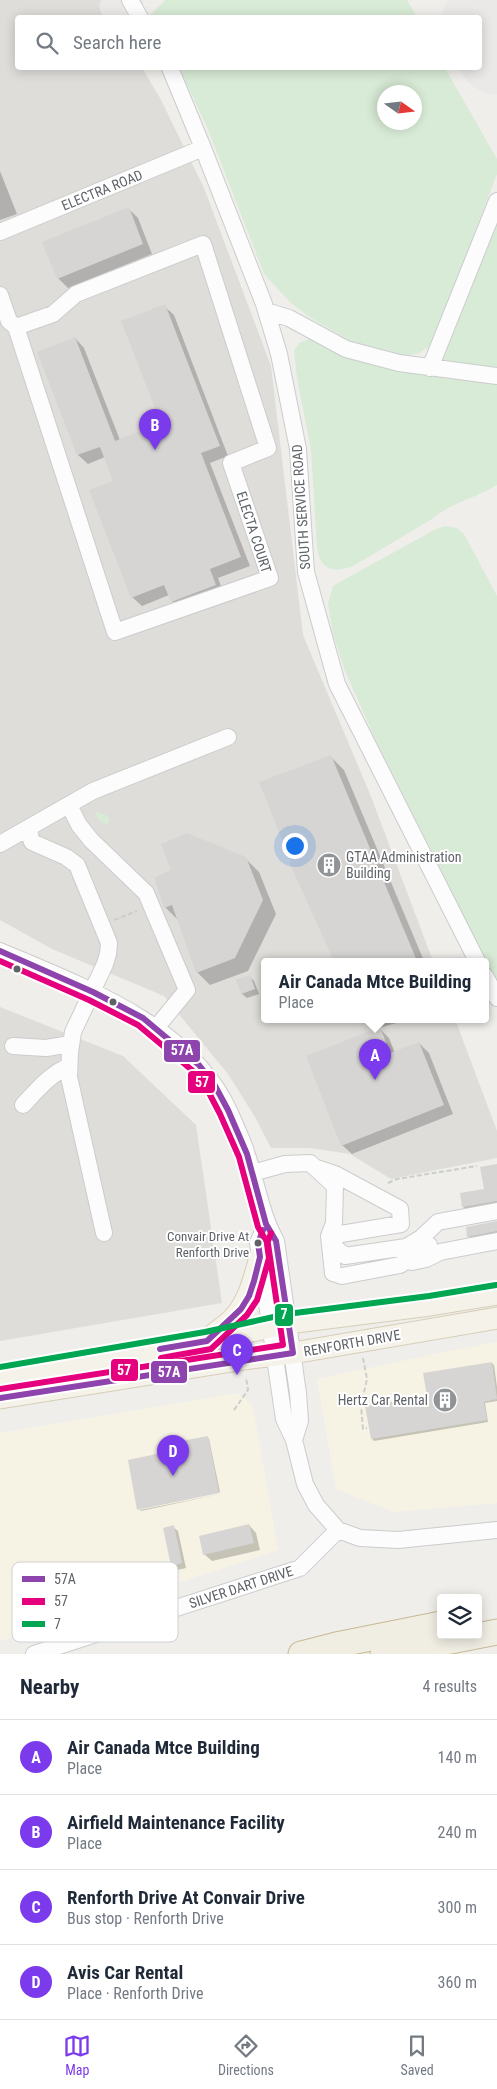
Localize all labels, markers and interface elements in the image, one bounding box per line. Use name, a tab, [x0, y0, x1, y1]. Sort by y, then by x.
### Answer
search box	[15, 15, 482, 70]
icon: search	[33, 29, 61, 57]
text: Search here	[73, 31, 161, 54]
north arrow	[377, 85, 422, 130]
street label: ELECTRA ROAD	[59, 166, 145, 214]
pin: B	[139, 409, 171, 450]
street label: SOUTH SERVICE ROAD	[289, 444, 313, 570]
street label: ELECTA COURT	[233, 489, 275, 575]
your location	[282, 833, 308, 859]
place label: GTAA Administration Building	[346, 849, 462, 881]
building icon: GTAA Administration Building	[316, 852, 342, 878]
popup	[261, 958, 489, 1023]
unlabelled marker	[12, 964, 22, 974]
text: Air Canada Mtce Building	[279, 970, 471, 993]
text: Place	[279, 993, 314, 1012]
unlabelled marker	[108, 997, 118, 1007]
line badge: 57A	[163, 1039, 201, 1063]
pin: A	[359, 1039, 391, 1080]
text: 57A	[171, 1042, 194, 1058]
line badge: 57	[187, 1070, 216, 1094]
text: 57	[195, 1074, 209, 1090]
place label: Convair Drive At Renforth Drive	[167, 1229, 249, 1260]
marker: Convair Drive At Renforth Drive	[253, 1238, 263, 1248]
line badge: 7	[274, 1303, 294, 1327]
text: 7	[280, 1306, 288, 1322]
street label: RENFORTH DRIVE	[302, 1327, 402, 1359]
pin: C	[221, 1334, 253, 1375]
line badge: 57	[110, 1358, 139, 1382]
line badge: 57A	[150, 1360, 188, 1384]
text: 57	[117, 1362, 131, 1378]
text: 57A	[158, 1364, 181, 1380]
building icon: Hertz Car Rental	[432, 1387, 458, 1413]
place label: Hertz Car Rental	[338, 1392, 428, 1408]
pin: D	[157, 1435, 189, 1476]
legend	[12, 1562, 178, 1642]
street label: SILVER DART DRIVE	[187, 1563, 295, 1611]
text: 57A	[54, 1571, 76, 1587]
text: 57	[54, 1593, 68, 1609]
map controls	[437, 1594, 482, 1639]
button: layers	[437, 1594, 482, 1639]
text: 7	[54, 1616, 61, 1632]
text: Nearby	[20, 1675, 79, 1699]
text: 4 results	[422, 1677, 477, 1696]
text: Air Canada Mtce Building	[67, 1736, 260, 1759]
text: A	[31, 1748, 41, 1767]
text: 140 m	[438, 1748, 477, 1767]
text: Place	[67, 1759, 102, 1778]
text: Airfield Maintenance Facility	[67, 1811, 285, 1834]
text: B	[32, 1823, 40, 1842]
text: 240 m	[438, 1823, 477, 1842]
text: Place	[67, 1834, 102, 1853]
text: Renforth Drive At Convair Drive	[67, 1886, 305, 1909]
text: C	[31, 1898, 41, 1917]
text: 300 m	[438, 1898, 477, 1917]
text: Bus stop · Renforth Drive	[67, 1909, 224, 1928]
text: Avis Car Rental	[67, 1961, 183, 1984]
text: D	[31, 1973, 41, 1992]
text: 360 m	[438, 1973, 477, 1992]
text: Place · Renforth Drive	[67, 1984, 204, 2003]
tab: Map	[63, 2032, 91, 2078]
tab: Directions	[218, 2032, 274, 2078]
tab: Saved	[400, 2032, 434, 2078]

